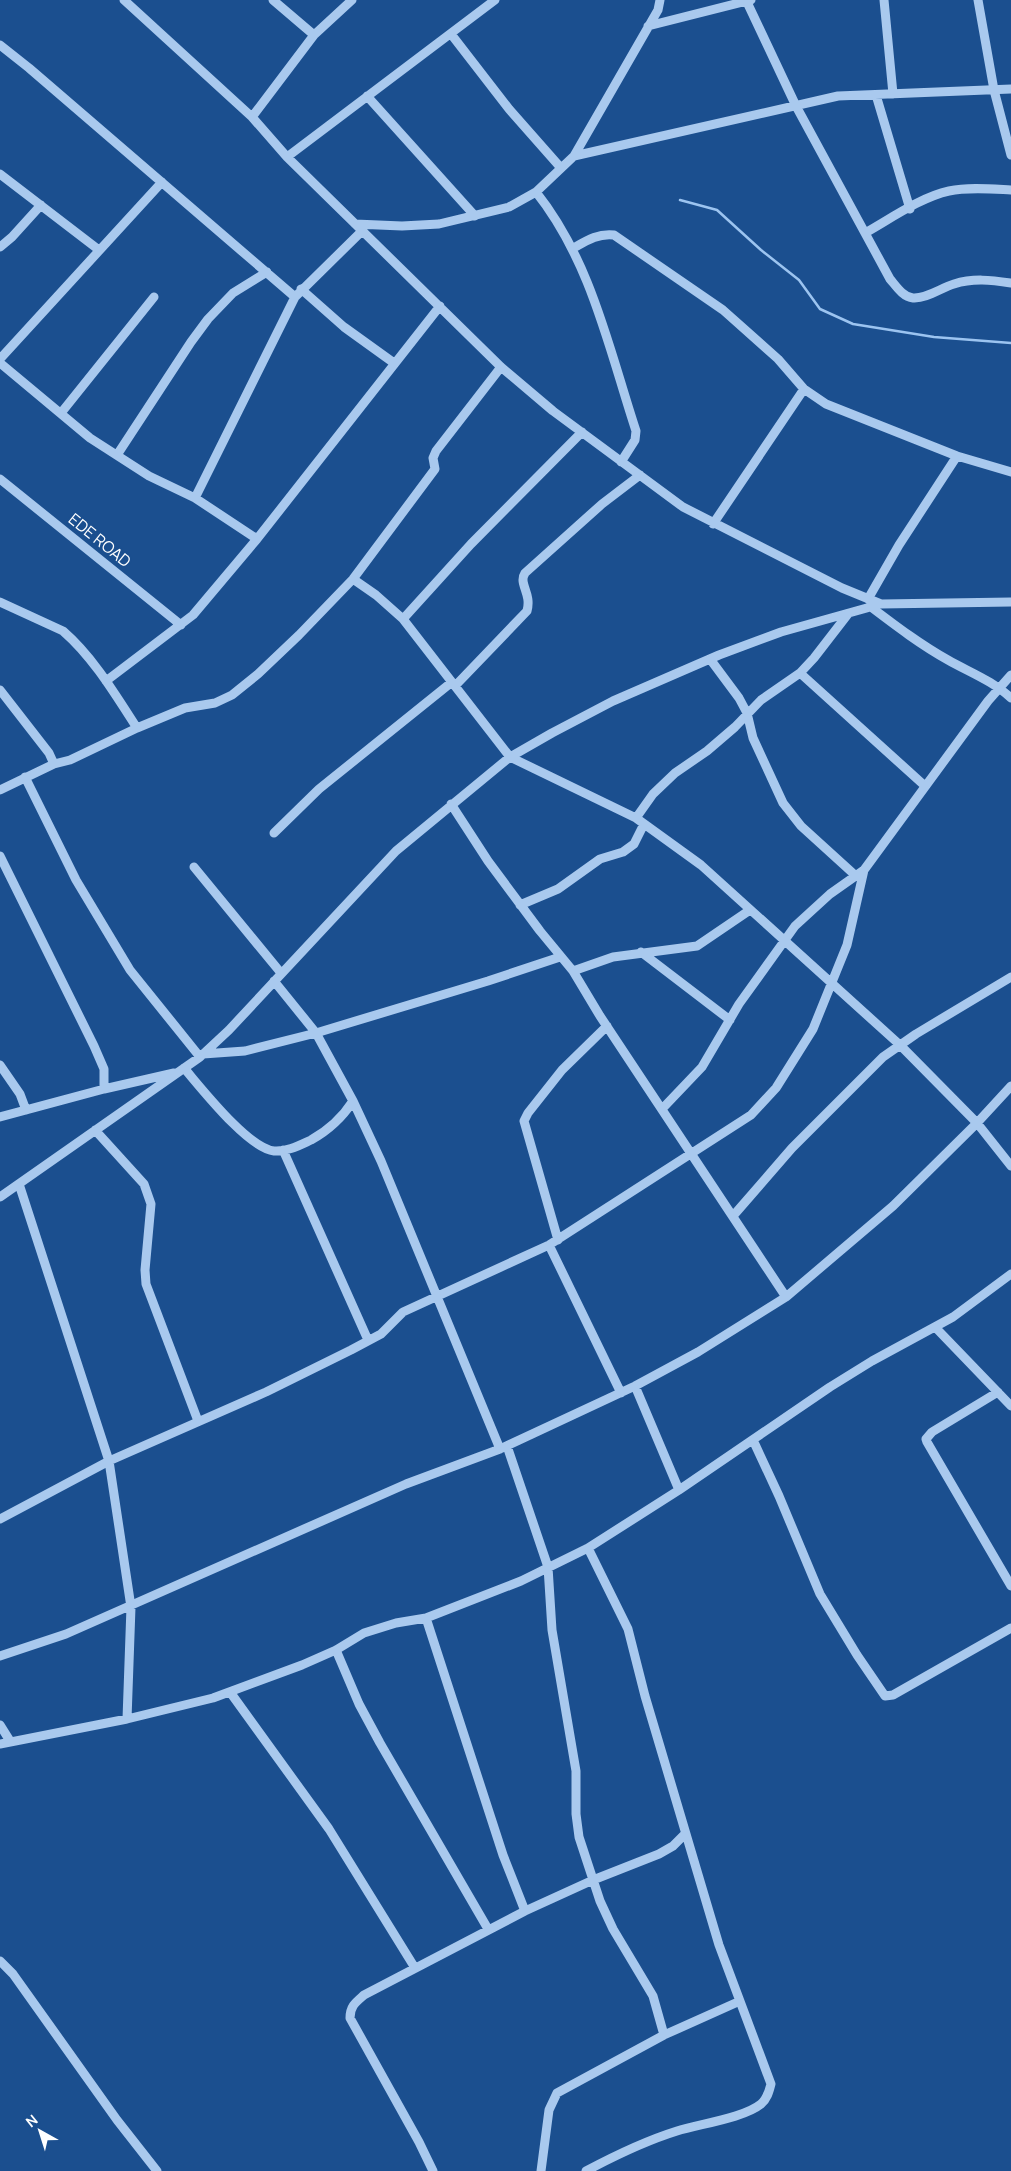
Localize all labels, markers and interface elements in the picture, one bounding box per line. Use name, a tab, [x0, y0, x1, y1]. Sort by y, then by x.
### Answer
street label: EDE ROAD	[64, 508, 136, 572]
north arrow	[15, 2106, 65, 2156]
text: N	[22, 2110, 41, 2131]

